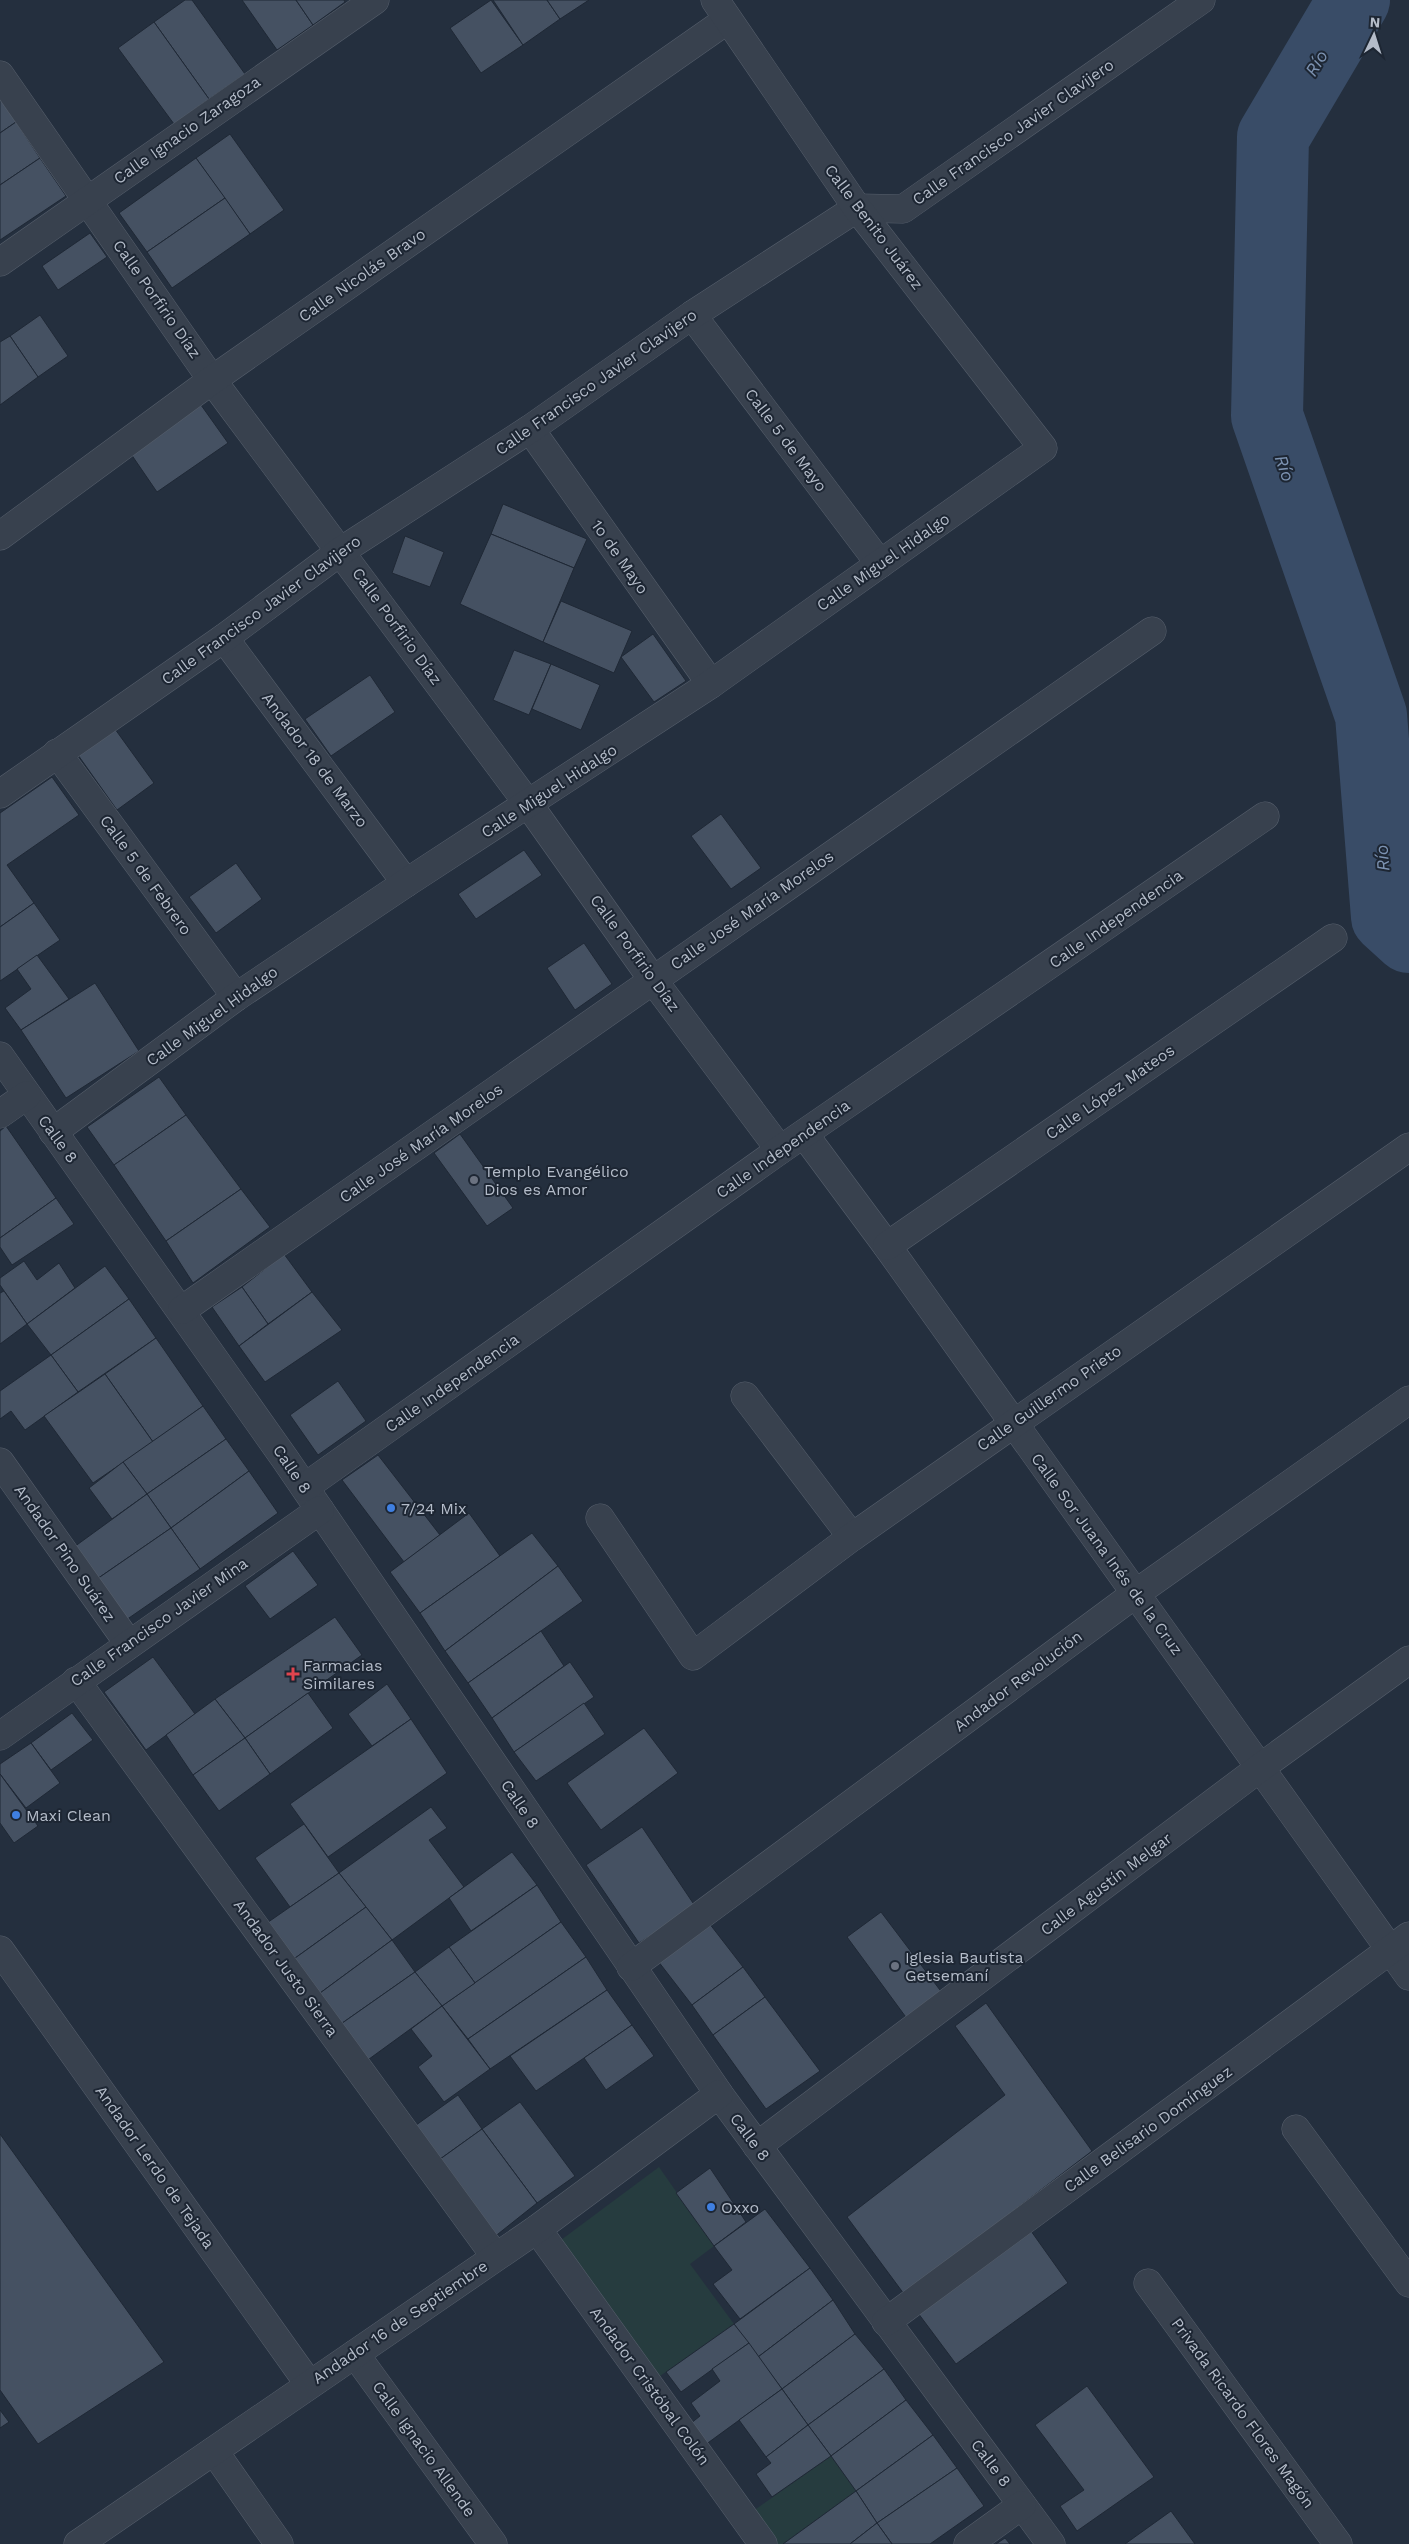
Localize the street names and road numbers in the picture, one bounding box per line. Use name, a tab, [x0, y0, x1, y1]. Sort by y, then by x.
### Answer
street label: Calle Francisco Javier Clavijero	[909, 55, 1117, 209]
street label: Calle Ignacio Zaragoza	[110, 72, 264, 188]
street label: Calle Benito Juárez	[821, 161, 927, 293]
street label: Calle Nicolás Bravo	[295, 224, 429, 326]
street label: Calle Porfirio Díaz	[109, 236, 205, 362]
street label: Calle Francisco Javier Clavijero	[492, 305, 700, 459]
street label: Calle 5 de Mayo	[741, 385, 831, 495]
street label: Calle Miguel Hidalgo	[813, 509, 953, 615]
street label: 1o de Mayo	[588, 516, 652, 598]
street label: Calle Francisco Javier Clavijero	[158, 531, 364, 689]
street label: Calle Porfirio Díaz	[348, 564, 446, 688]
street label: Andador 18 de Marzo	[258, 689, 372, 831]
street label: Calle Miguel Hidalgo	[478, 740, 620, 842]
street label: Calle 5 de Febrero	[96, 811, 196, 939]
street label: Calle José María Morelos	[667, 846, 837, 974]
street label: Calle Independencia	[1045, 866, 1187, 972]
street label: Calle Porfirio Díaz	[586, 891, 684, 1015]
street label: Calle Miguel Hidalgo	[143, 962, 281, 1070]
street label: Calle López Mateos	[1042, 1040, 1178, 1144]
street label: Calle José María Morelos	[336, 1079, 506, 1207]
street label: Calle Independencia	[712, 1096, 854, 1202]
street label: Calle 8	[34, 1111, 82, 1167]
street label: Calle Independencia	[381, 1330, 523, 1436]
street label: Calle Guillermo Prieto	[973, 1341, 1125, 1455]
street label: Calle 8	[269, 1441, 315, 1497]
street label: Calle Sor Juana Inés de la Cruz	[1027, 1449, 1187, 1659]
street label: Andador Pino Suárez	[10, 1481, 120, 1625]
street label: Calle Francisco Javier Mina	[67, 1553, 251, 1691]
street label: Andador Revolución	[950, 1627, 1086, 1735]
street label: Calle 8	[497, 1776, 543, 1832]
street label: Calle Agustín Melgar	[1037, 1828, 1176, 1940]
street label: Andador Justo Sierra	[230, 1896, 342, 2040]
street label: Calle Belisario Domínguez	[1060, 2062, 1236, 2196]
street label: Andador Lerdo de Tejada	[91, 2082, 219, 2252]
street label: Calle 8	[726, 2110, 774, 2164]
street label: Andador 16 de Septiembre	[309, 2256, 491, 2388]
street label: Andador Cristóbal Colón	[586, 2303, 714, 2469]
street label: Privada Ricardo Flores Magón	[1168, 2314, 1318, 2512]
street label: Calle Ignacio Allende	[368, 2378, 480, 2520]
street label: Calle 8	[967, 2436, 1015, 2490]

